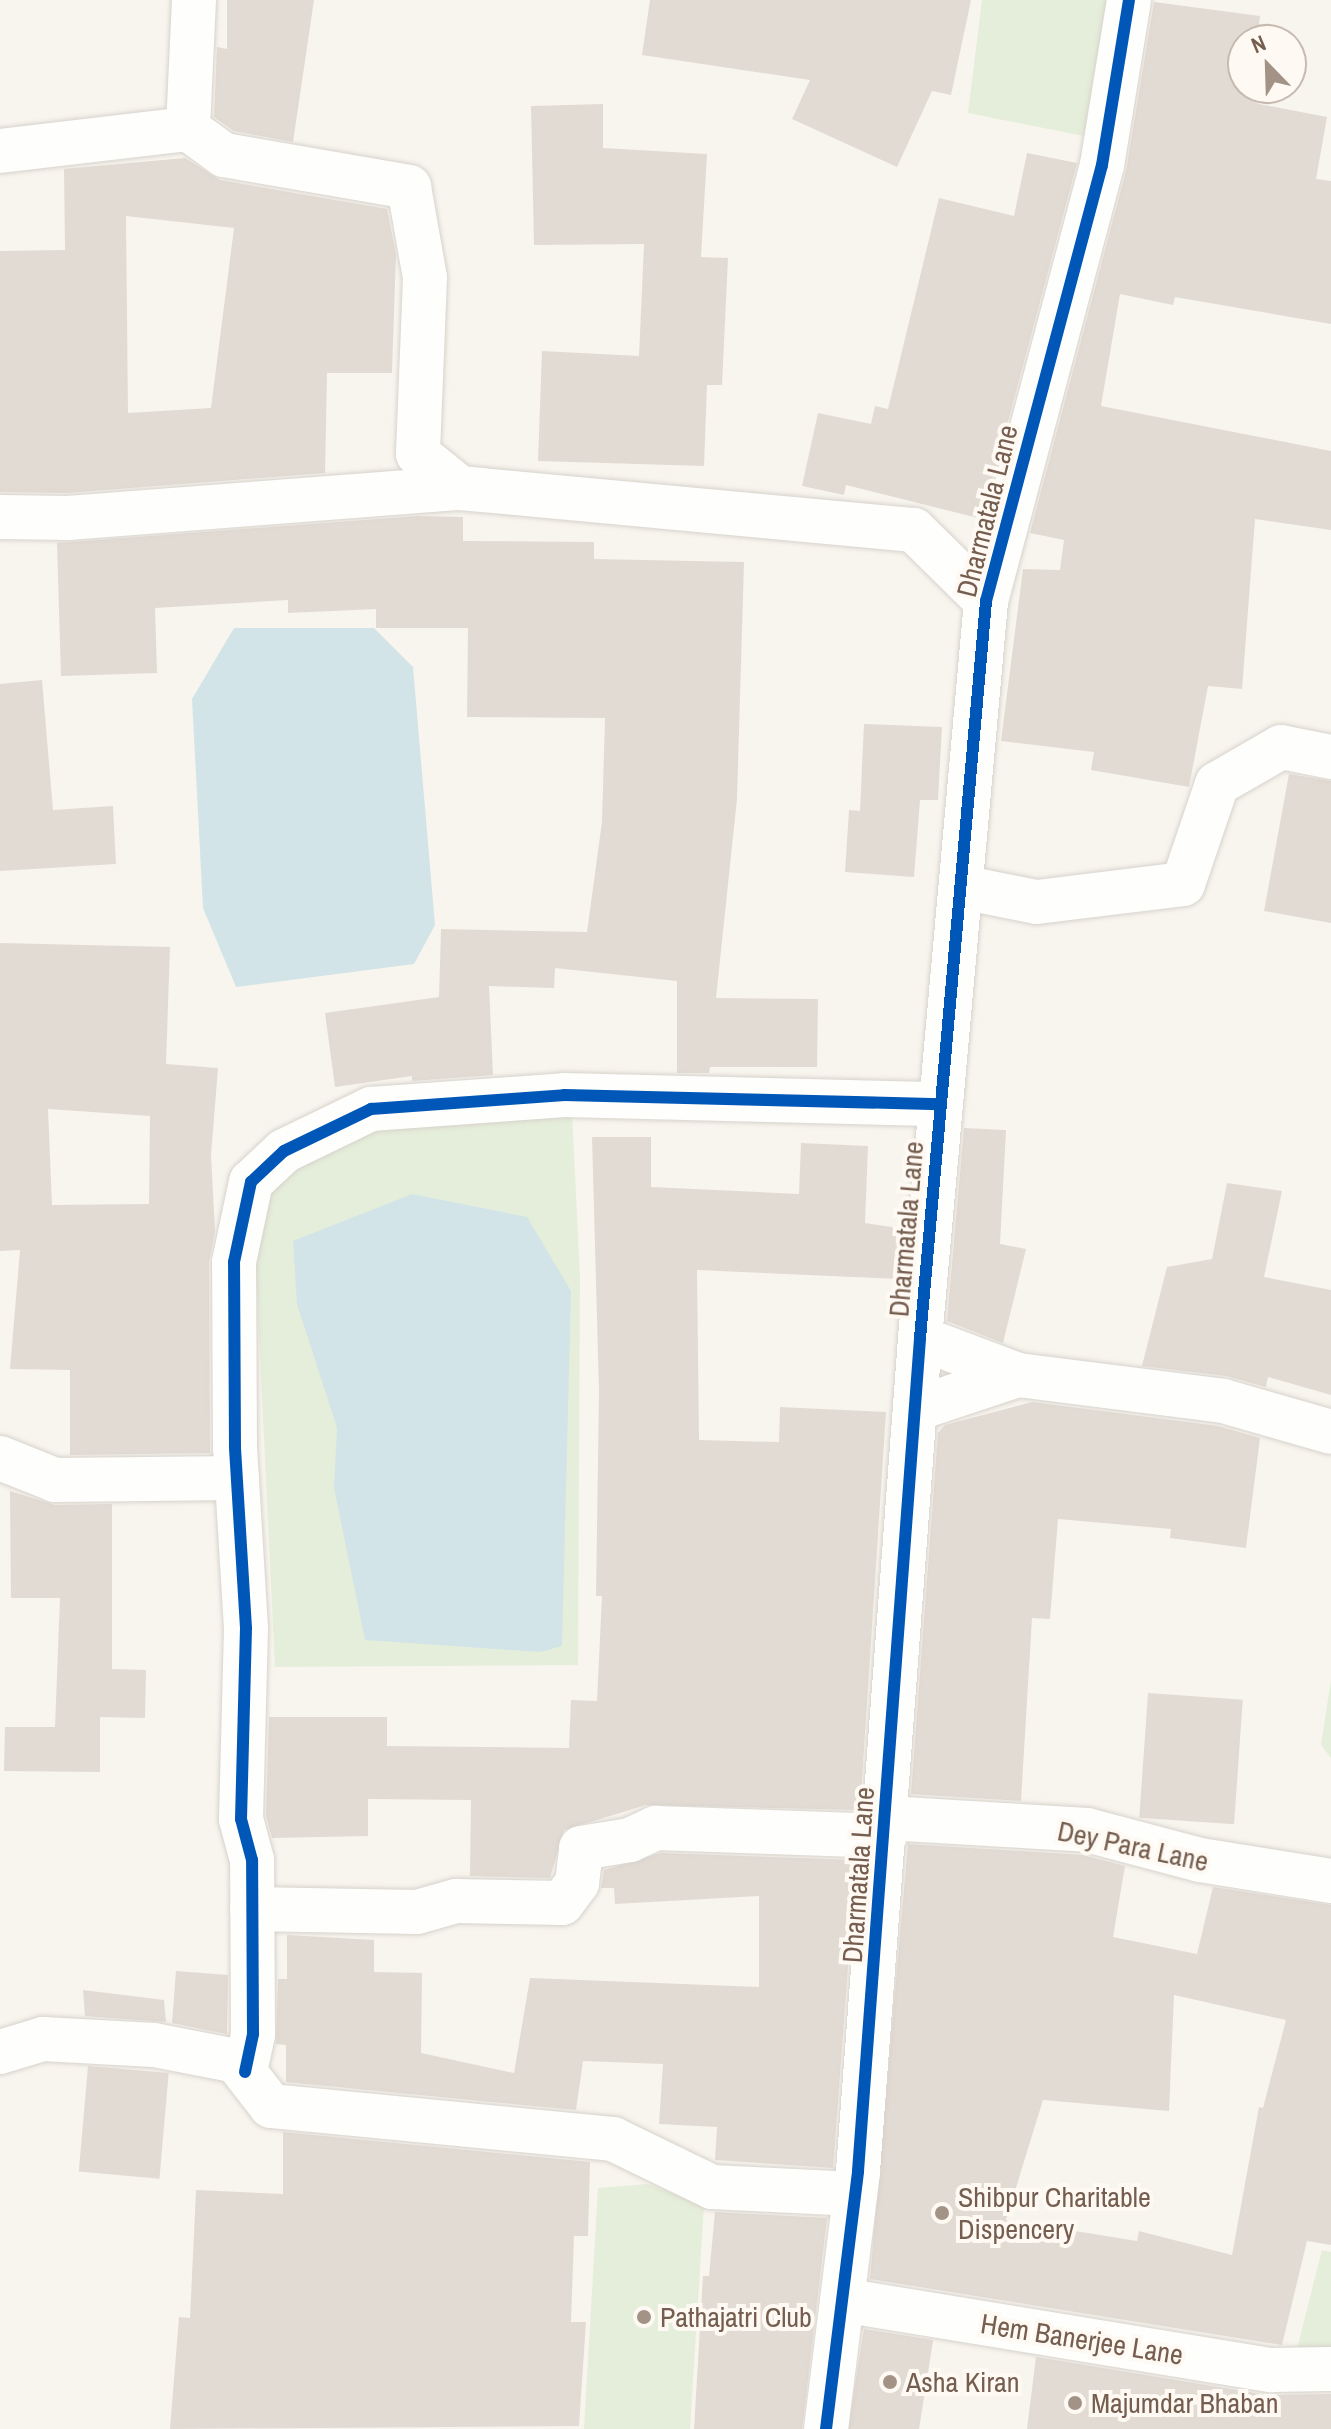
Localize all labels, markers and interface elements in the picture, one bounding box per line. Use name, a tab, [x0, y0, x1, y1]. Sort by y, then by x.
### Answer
north arrow	[1227, 24, 1307, 104]
text: N	[1247, 27, 1270, 60]
street label: Dharmatala Lane	[949, 421, 1025, 601]
street label: Dharmatala Lane	[882, 1140, 930, 1318]
street label: Dharmatala Lane	[835, 1786, 881, 1964]
street label: Dey Para Lane	[1055, 1814, 1211, 1878]
place label: Shibpur Charitable Dispencery	[958, 2180, 1151, 2246]
marker: Shibpur Charitable Dispencery	[933, 2204, 951, 2222]
place label: Pathajatri Club	[660, 2300, 812, 2334]
street label: Hem Banerjee Lane	[979, 2306, 1185, 2372]
marker: Pathajatri Club	[635, 2308, 653, 2326]
place label: Asha Kiran	[906, 2365, 1020, 2399]
marker: Asha Kiran	[881, 2373, 899, 2391]
place label: Majumdar Bhaban	[1091, 2386, 1279, 2420]
marker: Majumdar Bhaban	[1066, 2394, 1084, 2412]

